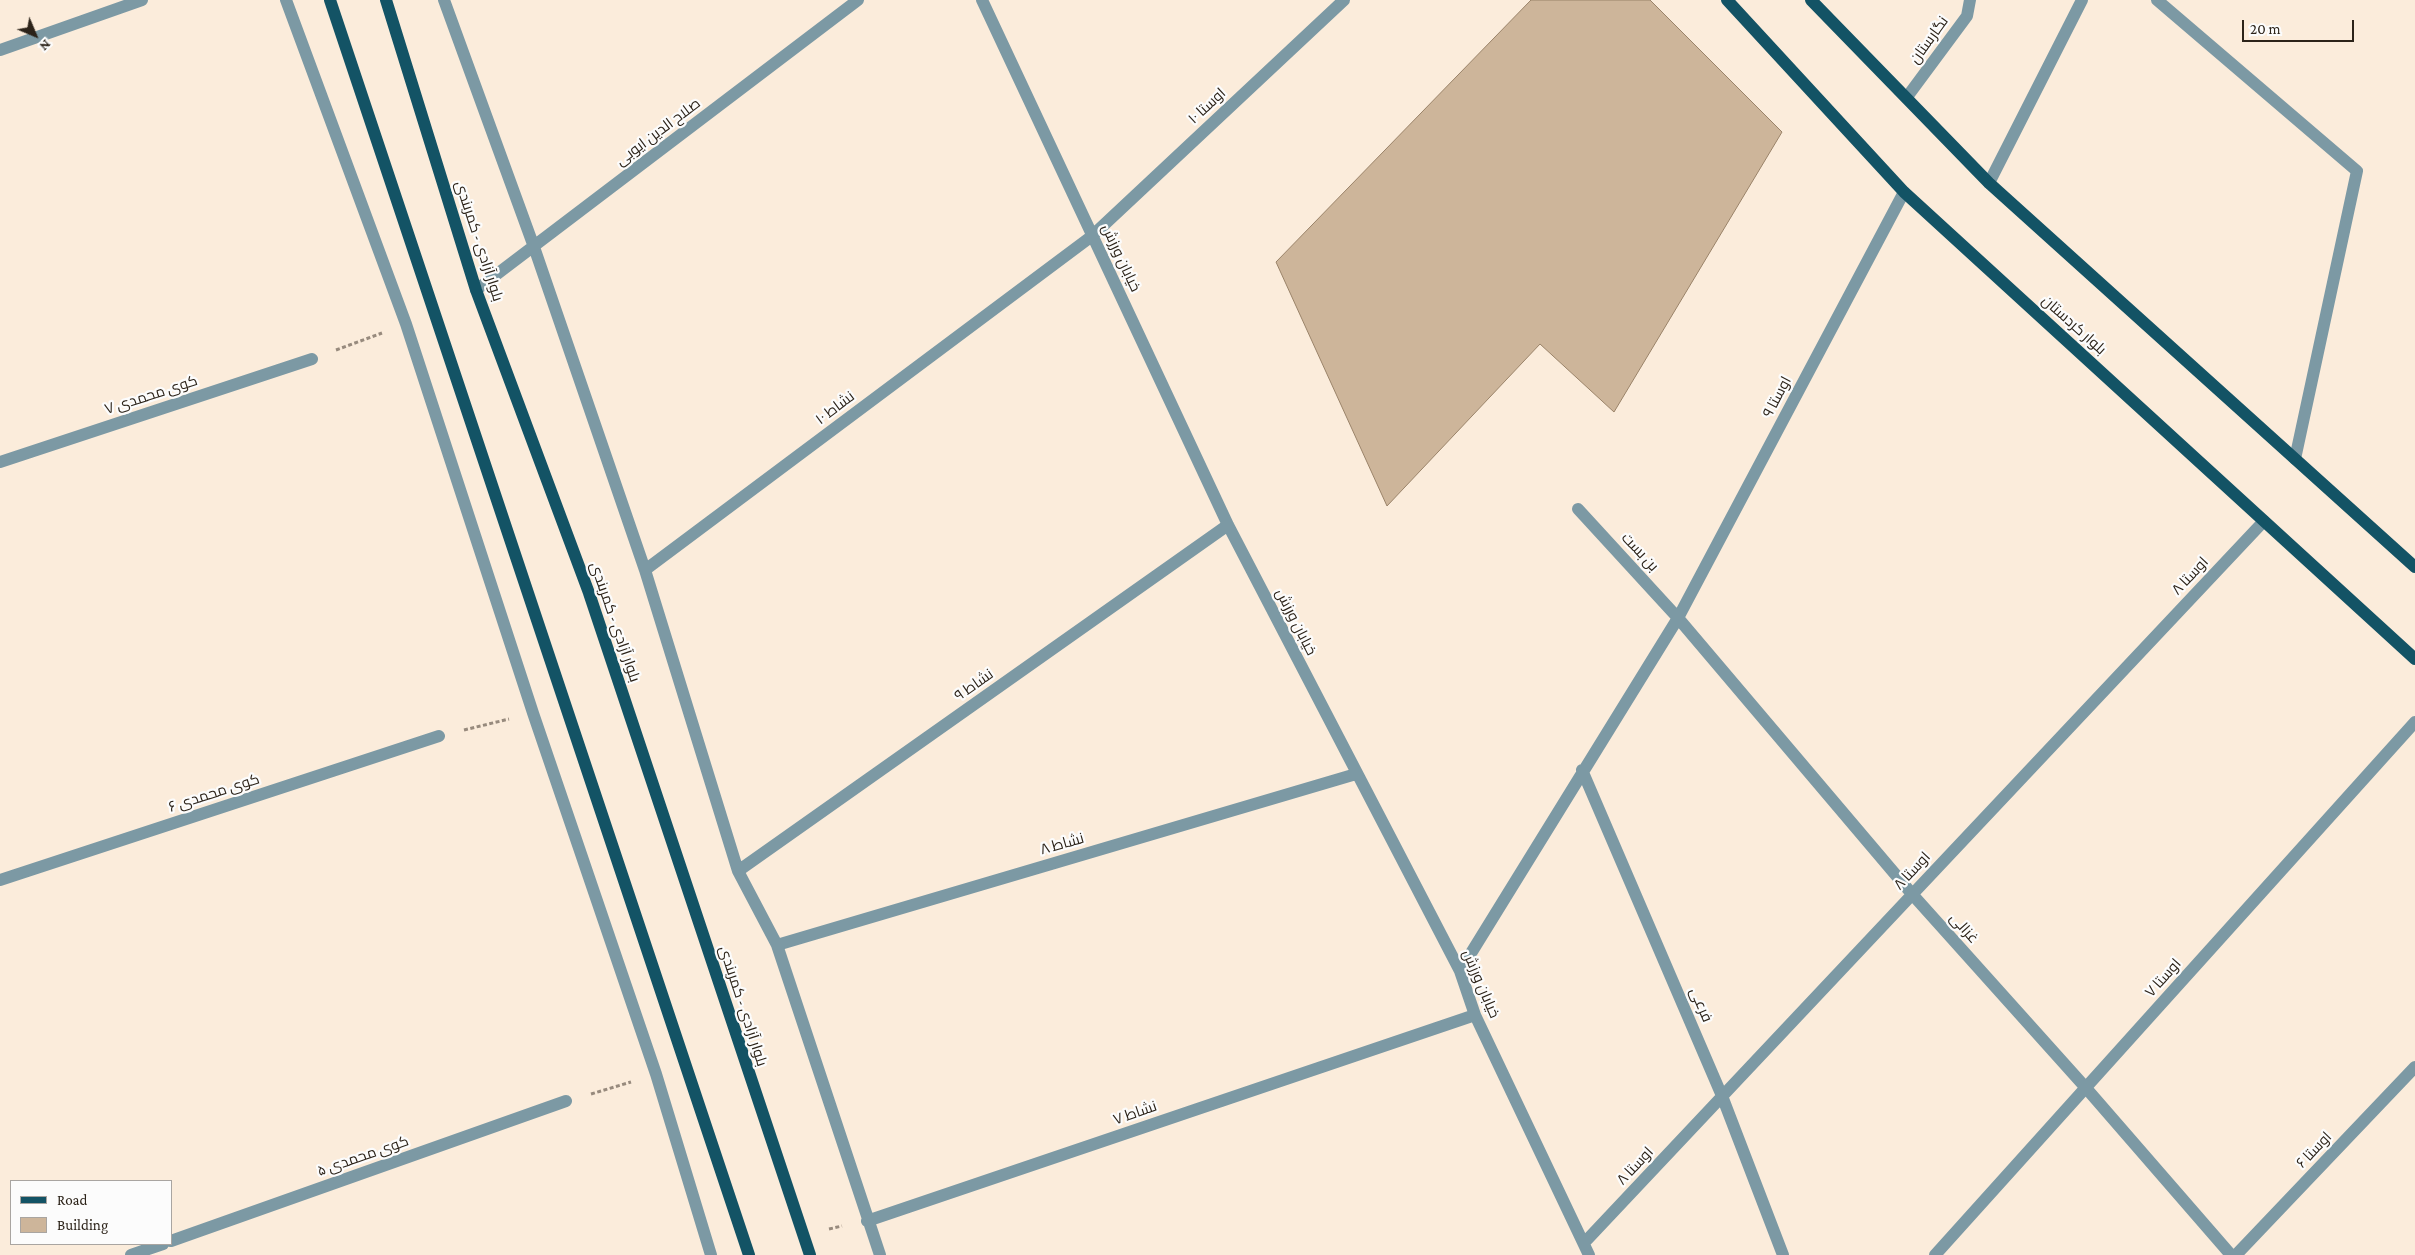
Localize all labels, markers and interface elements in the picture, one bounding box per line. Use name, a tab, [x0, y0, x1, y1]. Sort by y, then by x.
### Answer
north arrow	[10, 10, 60, 60]
scale bar	[2245, 10, 2358, 42]
street label: نگارستان	[1906, 13, 1952, 67]
text: 20 m	[2250, 21, 2281, 37]
text: N	[37, 37, 55, 55]
street label: اوستا ۱۰	[1185, 84, 1229, 128]
street label: صلاح الدین ایوبی	[612, 94, 704, 170]
street label: بلوار آزادی - کمربندی	[451, 178, 507, 304]
street label: خیابان ورزش	[1097, 221, 1145, 295]
street label: بلوار کردستان	[2038, 291, 2110, 359]
street label: کوی محمدی ۷	[102, 371, 200, 419]
street label: اوستا ۹	[1759, 373, 1795, 421]
street label: نشاط ۱۰	[812, 388, 858, 428]
street label: بن بست	[1618, 529, 1662, 575]
street label: اوستا ۸	[2168, 553, 2212, 599]
street label: بلوار آزادی - کمربندی	[586, 560, 644, 684]
street label: خیابان ورزش	[1271, 586, 1321, 658]
street label: نشاط ۹	[951, 665, 997, 705]
street label: کوی محمدی ۶	[166, 770, 262, 816]
street label: نشاط ۸	[1038, 829, 1086, 859]
street label: اوستا ۸	[1890, 848, 1934, 894]
street label: غزالی	[1946, 909, 1982, 947]
street label: بلوار آزادی - کمربندی	[715, 943, 771, 1069]
street label: خیابان ورزش	[1459, 947, 1503, 1021]
street label: اوستا ۷	[2141, 955, 2185, 1001]
street label: فرعی	[1686, 985, 1716, 1025]
street label: نشاط ۷	[1111, 1097, 1159, 1129]
street label: اوستا ۶	[2292, 1128, 2336, 1172]
street label: کوی محمدی ۵	[315, 1132, 411, 1180]
street label: اوستا ۸	[1613, 1143, 1657, 1189]
legend	[10, 1180, 172, 1245]
text: Road	[57, 1192, 87, 1208]
text: Building	[57, 1217, 108, 1233]

